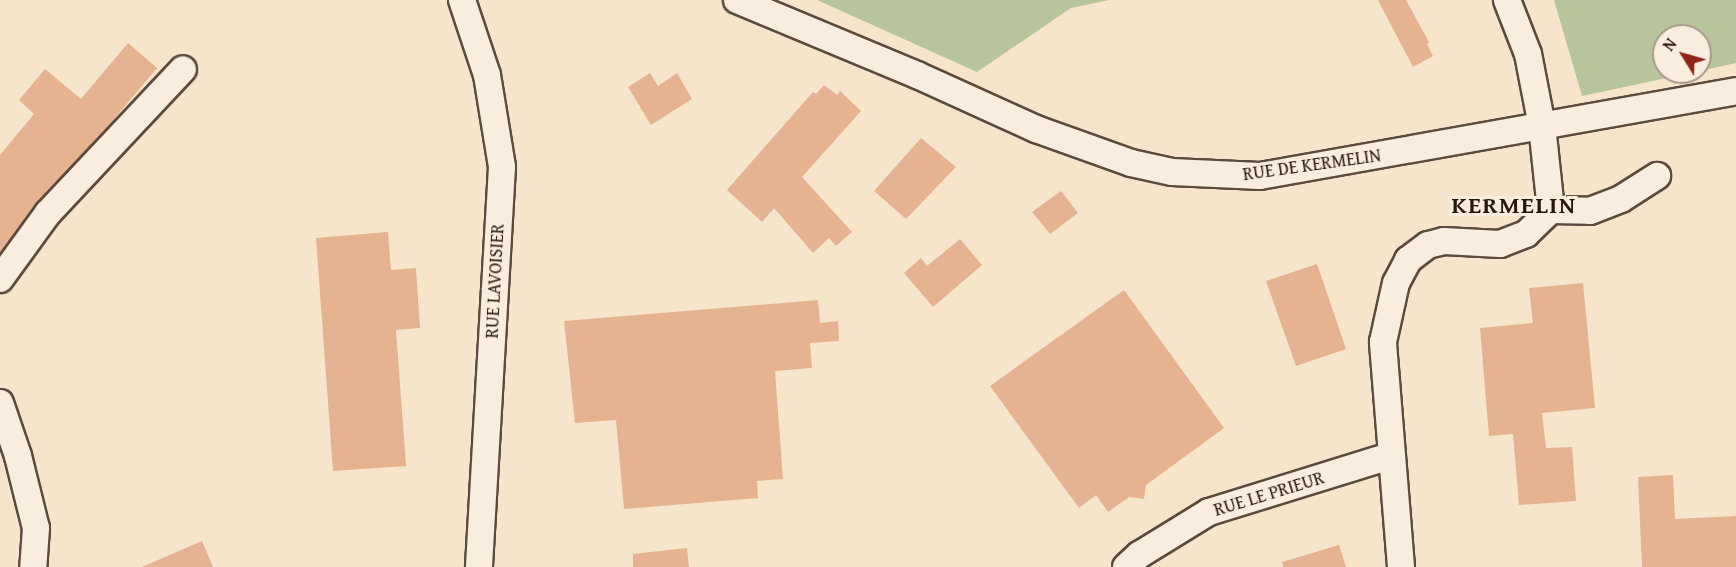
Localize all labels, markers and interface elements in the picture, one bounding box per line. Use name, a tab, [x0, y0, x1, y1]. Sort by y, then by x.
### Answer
north arrow	[1652, 24, 1712, 84]
text: N	[1656, 33, 1682, 56]
street label: RUE DE KERMELIN	[1241, 145, 1383, 185]
district label: KERMELIN	[1452, 191, 1576, 219]
street label: RUE LAVOISIER	[481, 223, 509, 339]
street label: RUE LE PRIEUR	[1211, 467, 1327, 521]

